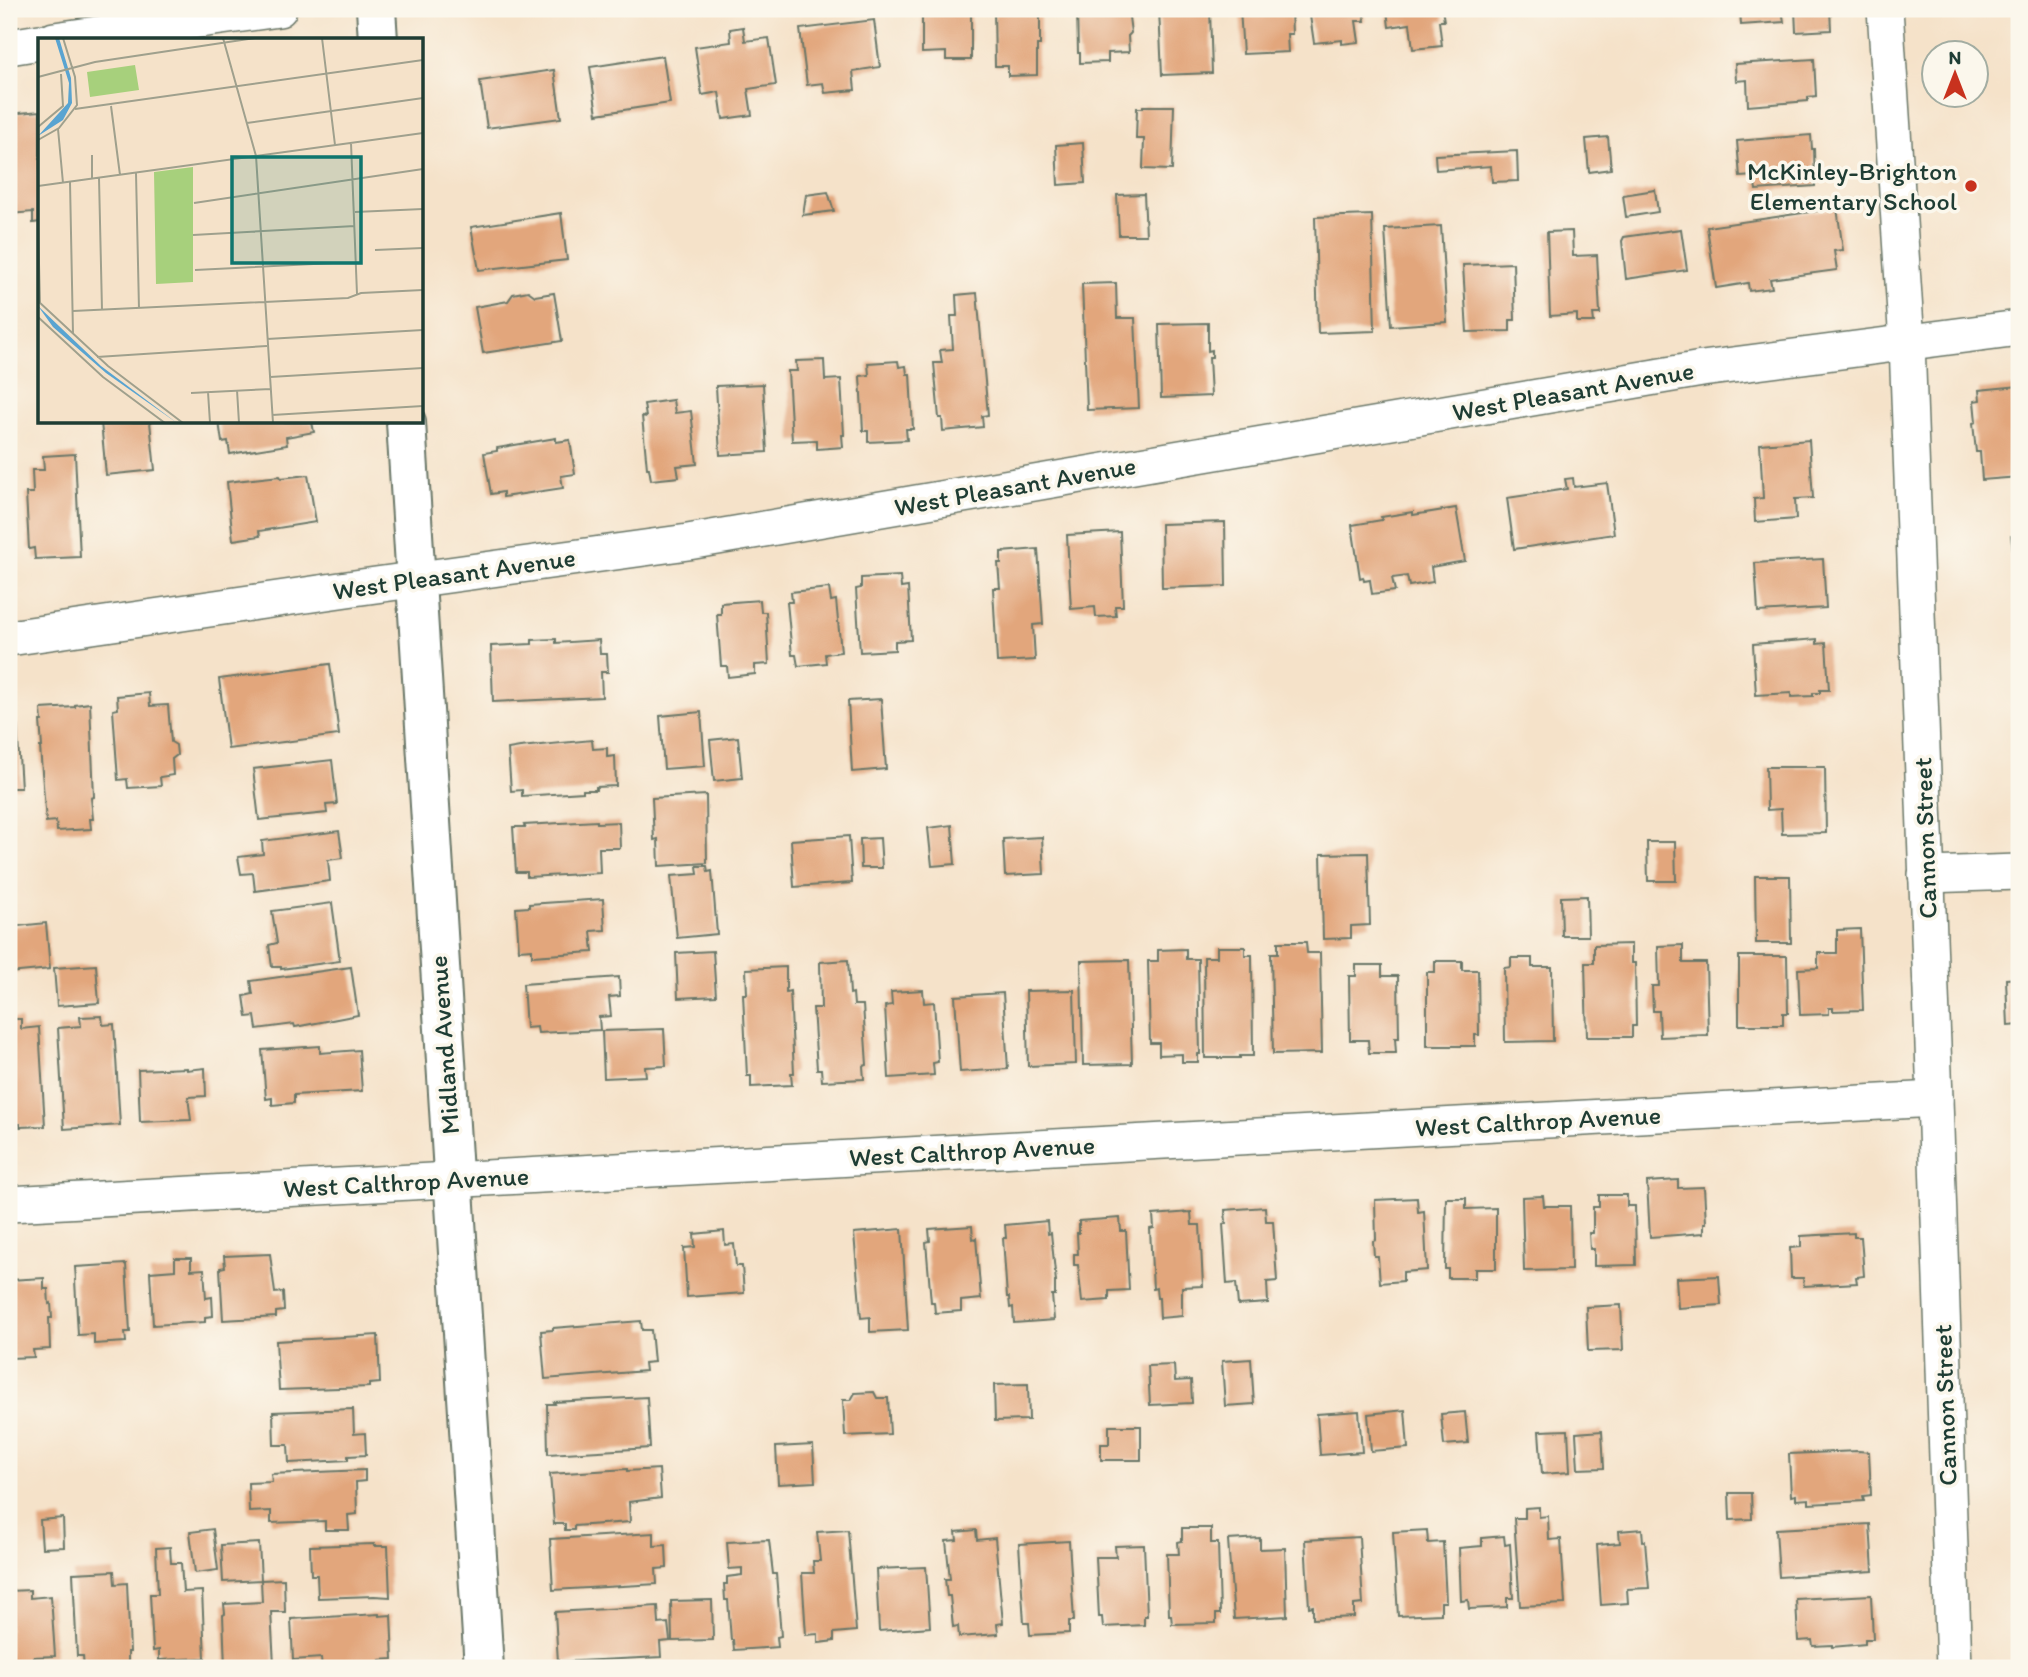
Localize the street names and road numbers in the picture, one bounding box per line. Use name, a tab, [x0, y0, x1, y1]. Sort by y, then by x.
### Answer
street label: West Pleasant Avenue	[1450, 354, 1696, 428]
street label: West Pleasant Avenue	[892, 449, 1138, 523]
street label: West Pleasant Avenue	[331, 541, 577, 607]
street label: Cannon Street	[1906, 757, 1944, 919]
street label: Midland Avenue	[422, 954, 466, 1136]
street label: West Calthrop Avenue	[1414, 1099, 1662, 1143]
street label: West Calthrop Avenue	[848, 1129, 1096, 1173]
street label: West Calthrop Avenue	[282, 1160, 530, 1204]
street label: Cannon Street	[1926, 1324, 1964, 1486]

